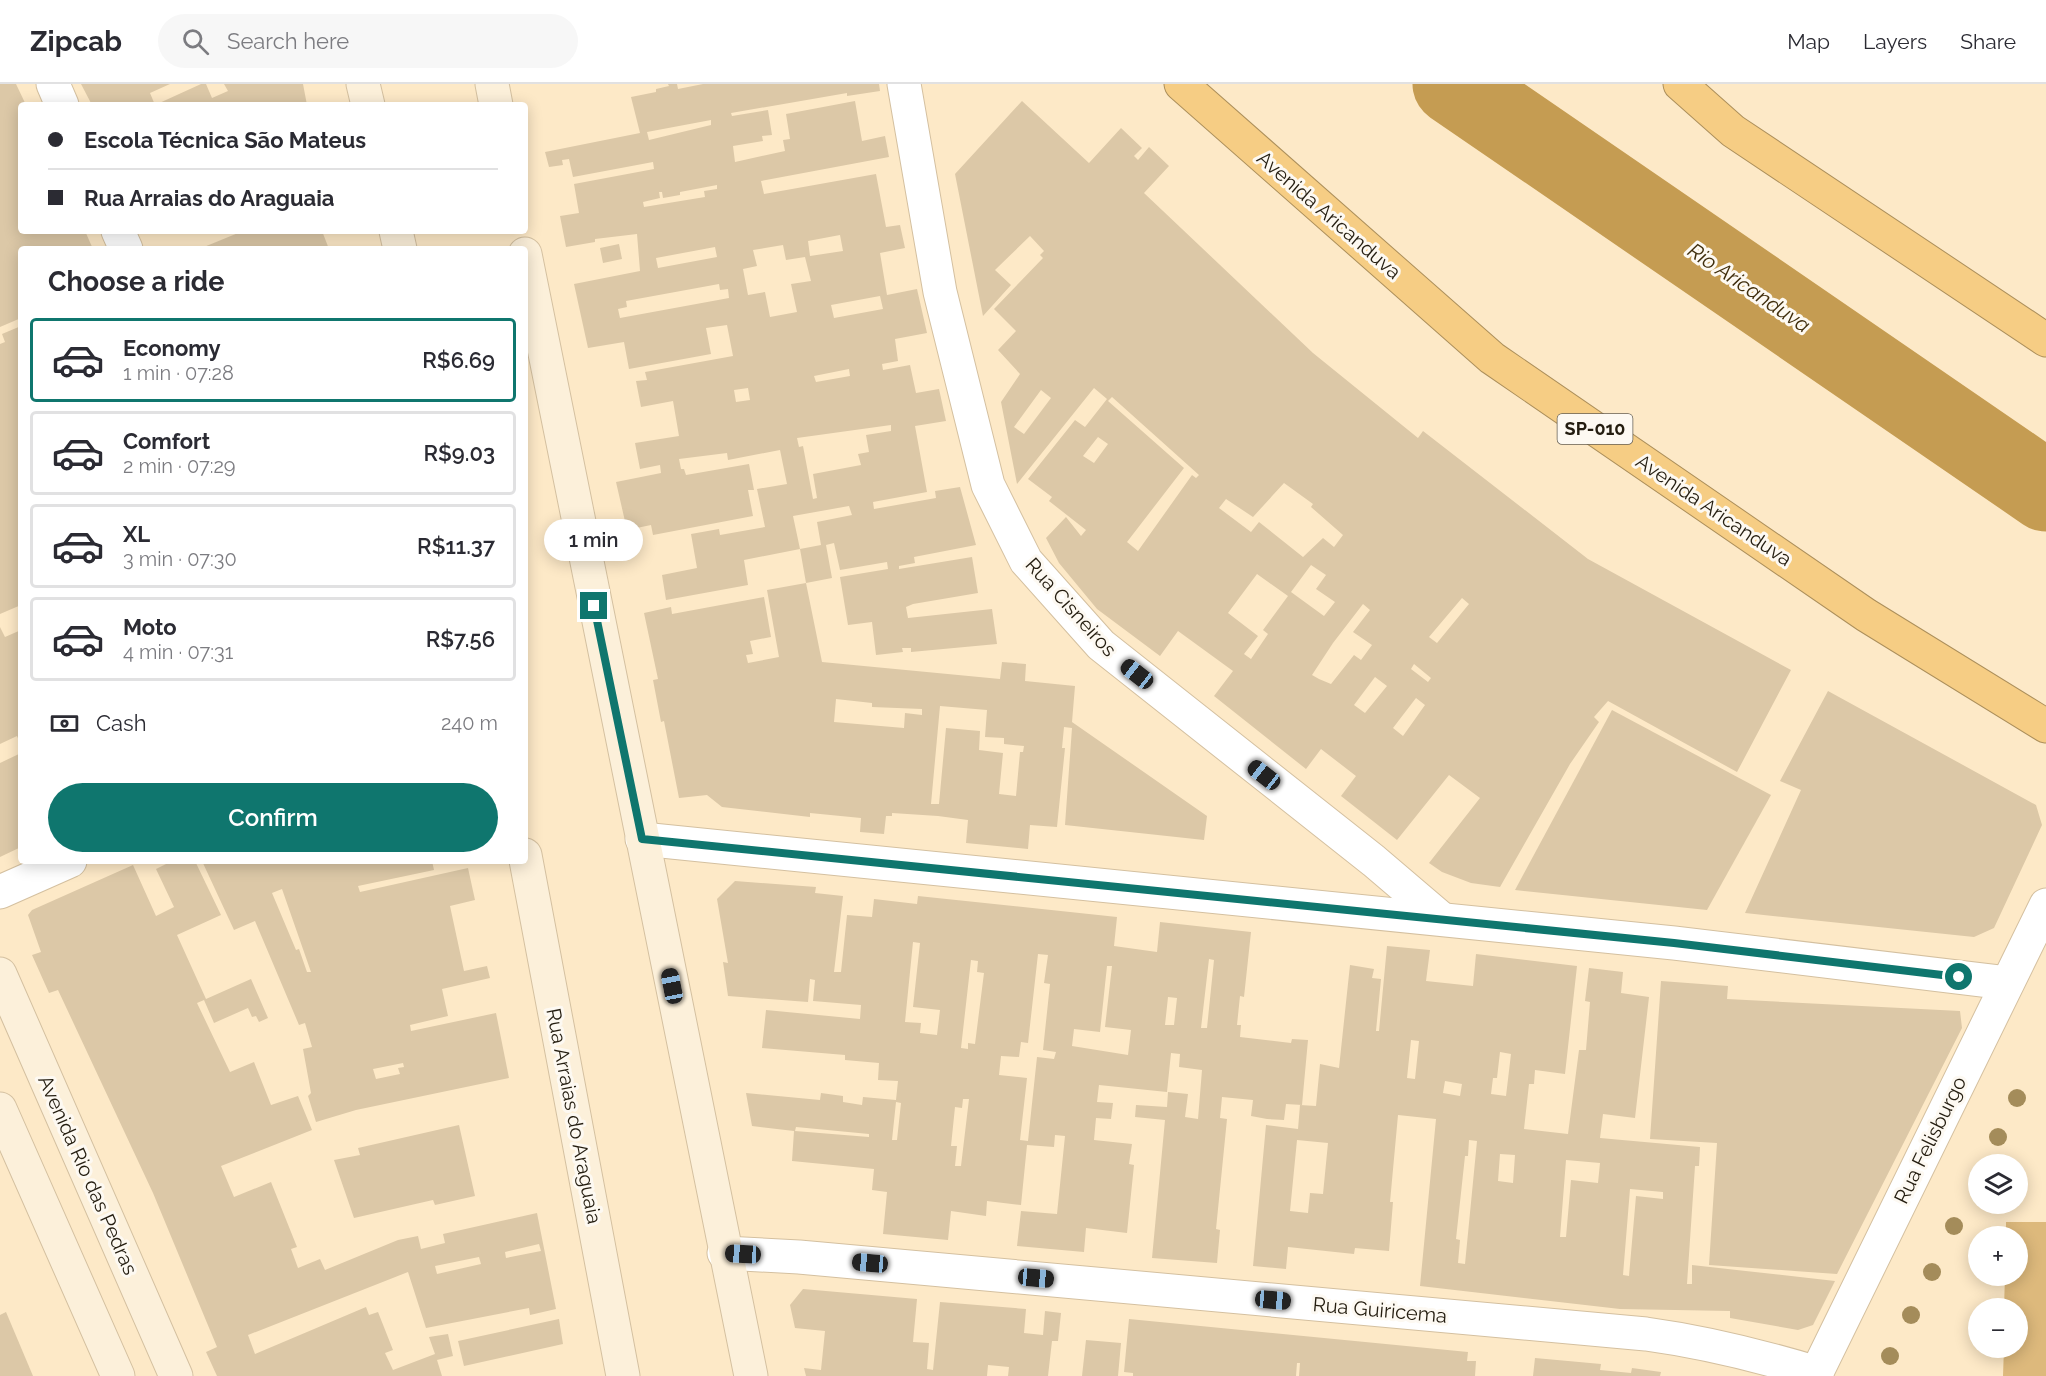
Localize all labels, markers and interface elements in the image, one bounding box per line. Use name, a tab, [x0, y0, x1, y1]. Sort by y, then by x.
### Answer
search box	[158, 14, 578, 68]
text: Zipcab	[30, 25, 122, 58]
icon: search	[179, 25, 212, 58]
text: Search here	[227, 28, 349, 54]
text: Map	[1787, 29, 1830, 54]
text: Layers	[1863, 29, 1927, 54]
text: Share	[1960, 29, 2016, 54]
text: Escola Técnica São Mateus	[84, 127, 366, 153]
street label: Avenida Aricanduva	[1252, 146, 1406, 284]
text: Rua Arraias do Araguaia	[84, 185, 334, 211]
water label: Rio Aricanduva	[1683, 237, 1815, 338]
text: Choose a ride	[48, 266, 224, 297]
icon: car	[51, 333, 105, 387]
text: Economy	[123, 335, 221, 361]
text: R$6.69	[422, 347, 495, 373]
text: 1 min · 07:28	[123, 361, 234, 385]
road number: SP-010	[1558, 414, 1632, 444]
icon: car	[51, 426, 105, 480]
text: Comfort	[123, 428, 210, 454]
text: R$9.03	[423, 440, 495, 466]
street label: Avenida Aricanduva	[1632, 449, 1796, 571]
text: 2 min · 07:29	[123, 454, 236, 478]
icon: car	[51, 519, 105, 573]
callout: 1 min	[544, 519, 644, 561]
text: XL	[123, 521, 150, 547]
text: 1 min	[569, 528, 618, 552]
text: R$11.37	[417, 533, 495, 559]
text: 3 min · 07:30	[123, 547, 237, 571]
street label: Rua Cisneiros	[1020, 553, 1122, 661]
route end	[580, 592, 607, 619]
icon: car	[51, 612, 105, 666]
text: Moto	[123, 614, 177, 640]
text: R$7.56	[426, 626, 495, 652]
text: 4 min · 07:31	[123, 640, 233, 664]
car	[1117, 656, 1157, 692]
icon: cash	[48, 707, 81, 740]
text: Cash	[96, 710, 147, 736]
text: 240 m	[441, 711, 498, 735]
car	[1244, 757, 1284, 793]
button: Confirm	[48, 783, 498, 852]
route start	[1945, 963, 1972, 990]
car	[660, 967, 684, 1005]
street label: Rua Arraias do Araguaia	[541, 1006, 607, 1226]
street label: Avenida Rio das Pedras	[33, 1072, 143, 1278]
street label: Rua Felisburgo	[1889, 1072, 1971, 1207]
map controls	[1968, 1154, 2028, 1358]
button: layers	[1968, 1154, 2028, 1214]
button: +	[1968, 1226, 2028, 1286]
car	[725, 1244, 761, 1264]
car	[851, 1252, 889, 1274]
car	[1017, 1267, 1055, 1289]
car	[1254, 1289, 1292, 1311]
street label: Rua Guiricema	[1312, 1292, 1448, 1328]
button: −	[1968, 1298, 2028, 1358]

